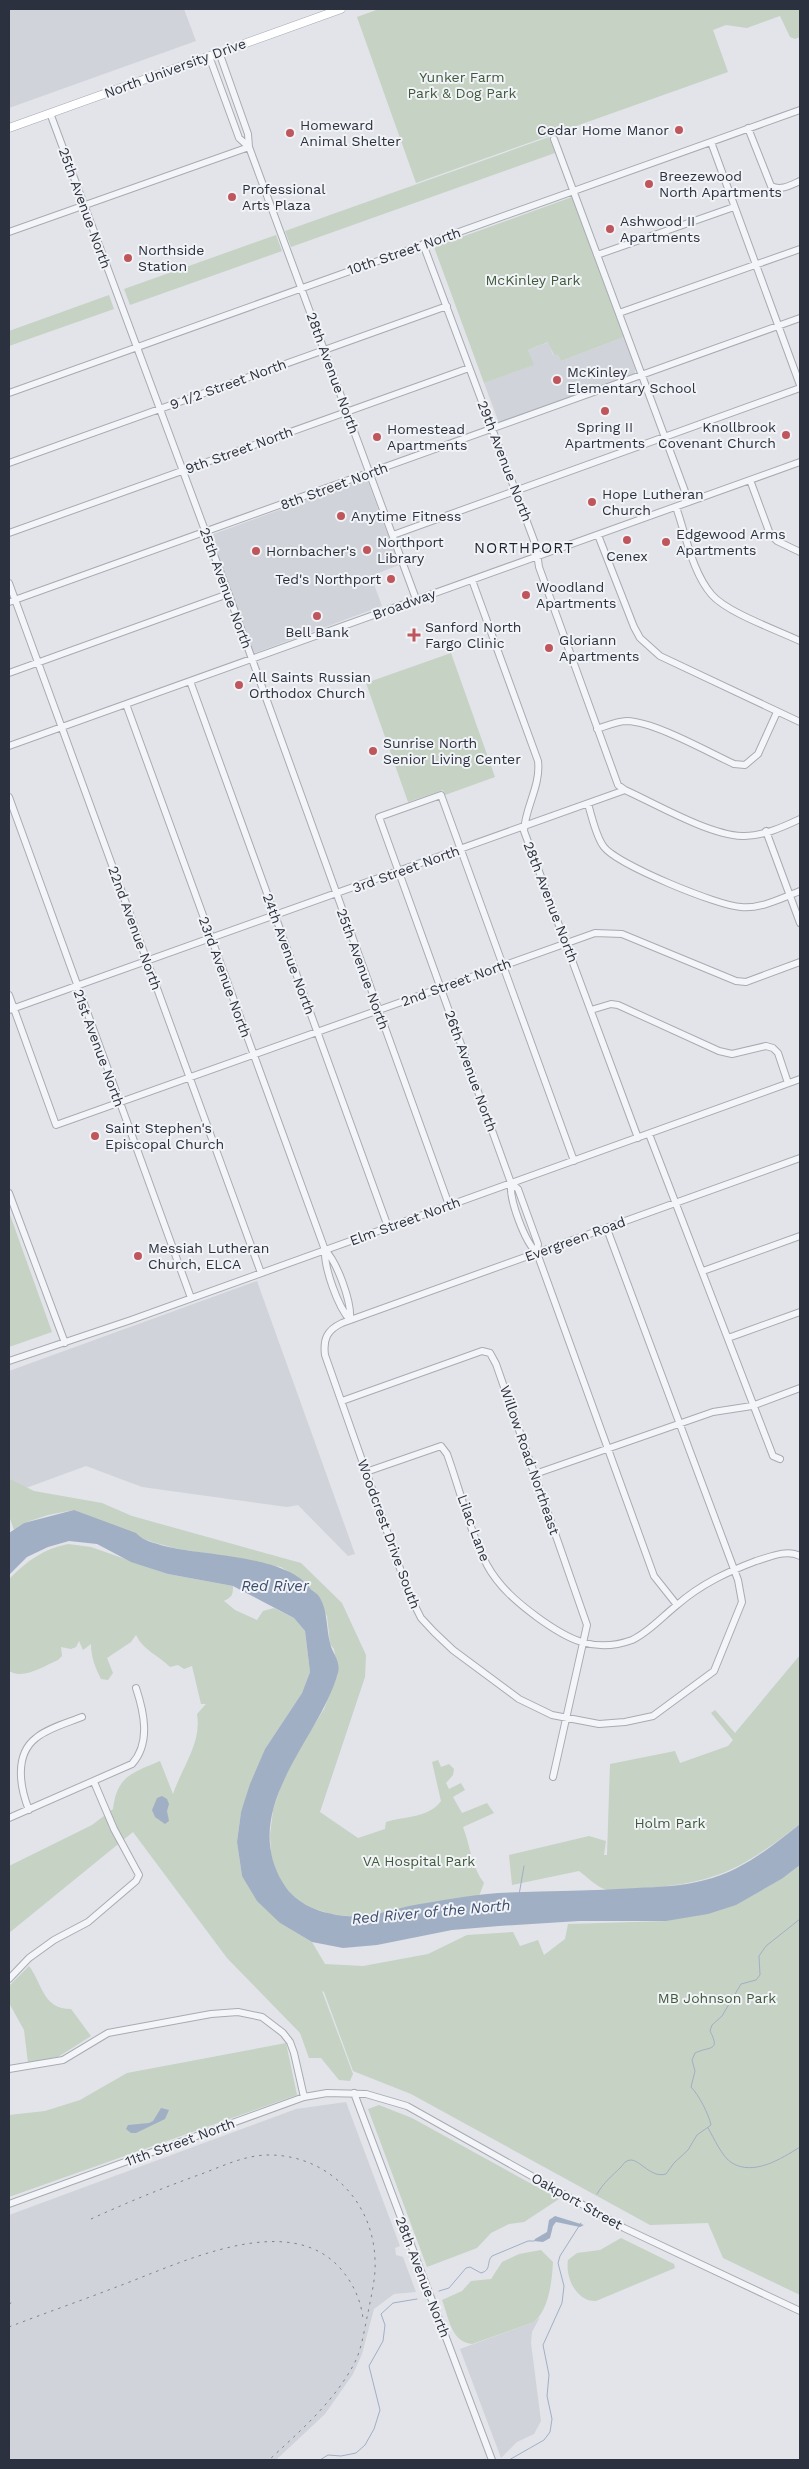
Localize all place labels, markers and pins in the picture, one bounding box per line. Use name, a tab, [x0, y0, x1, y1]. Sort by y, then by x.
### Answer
place label: Homeward Animal Shelter	[300, 117, 401, 149]
place label: Cedar Home Manor	[537, 122, 669, 138]
marker: Cedar Home Manor	[673, 124, 685, 136]
marker: Homeward Animal Shelter	[284, 127, 296, 139]
place label: Breezewood North Apartments	[659, 168, 782, 200]
marker: Breezewood North Apartments	[643, 178, 655, 190]
place label: Professional Arts Plaza	[242, 181, 326, 213]
marker: Professional Arts Plaza	[226, 191, 238, 203]
place label: Ashwood II Apartments	[620, 213, 700, 245]
marker: Ashwood II Apartments	[604, 223, 616, 235]
place label: Northside Station	[138, 242, 204, 274]
marker: Northside Station	[122, 252, 134, 264]
place label: McKinley Elementary School	[567, 364, 697, 396]
marker: McKinley Elementary School	[551, 374, 563, 386]
marker: Spring II Apartments	[599, 405, 611, 417]
place label: Spring II Apartments	[565, 419, 645, 451]
place label: Knollbrook Covenant Church	[658, 419, 776, 451]
place label: Homestead Apartments	[387, 421, 467, 453]
marker: Knollbrook Covenant Church	[780, 429, 792, 441]
marker: Homestead Apartments	[371, 431, 383, 443]
place label: Hope Lutheran Church	[602, 486, 704, 518]
marker: Hope Lutheran Church	[586, 496, 598, 508]
place label: Anytime Fitness	[351, 508, 461, 524]
marker: Anytime Fitness	[335, 510, 347, 522]
place label: Edgewood Arms Apartments	[676, 526, 786, 558]
place label: Northport Library	[377, 534, 444, 566]
marker: Cenex	[621, 534, 633, 546]
marker: Edgewood Arms Apartments	[660, 536, 672, 548]
place label: Hornbacher's	[266, 543, 356, 559]
marker: Northport Library	[361, 544, 373, 556]
marker: Hornbacher's	[250, 545, 262, 557]
place label: Cenex	[606, 548, 648, 564]
place label: Ted's Northport	[275, 571, 381, 587]
marker: Ted's Northport	[385, 573, 397, 585]
place label: Woodland Apartments	[536, 579, 616, 611]
marker: Woodland Apartments	[520, 589, 532, 601]
marker: Bell Bank	[311, 610, 323, 622]
place label: Sanford North Fargo Clinic	[425, 619, 521, 651]
place label: Bell Bank	[285, 624, 349, 640]
marker: Sanford North Fargo Clinic	[407, 628, 421, 642]
place label: Gloriann Apartments	[559, 632, 639, 664]
marker: Gloriann Apartments	[543, 642, 555, 654]
place label: All Saints Russian Orthodox Church	[249, 669, 371, 701]
marker: All Saints Russian Orthodox Church	[233, 679, 245, 691]
place label: Sunrise North Senior Living Center	[383, 735, 521, 767]
marker: Sunrise North Senior Living Center	[367, 745, 379, 757]
place label: Saint Stephen's Episcopal Church	[105, 1120, 224, 1152]
marker: Saint Stephen's Episcopal Church	[89, 1130, 101, 1142]
place label: Messiah Lutheran Church, ELCA	[148, 1240, 269, 1272]
marker: Messiah Lutheran Church, ELCA	[132, 1250, 144, 1262]

